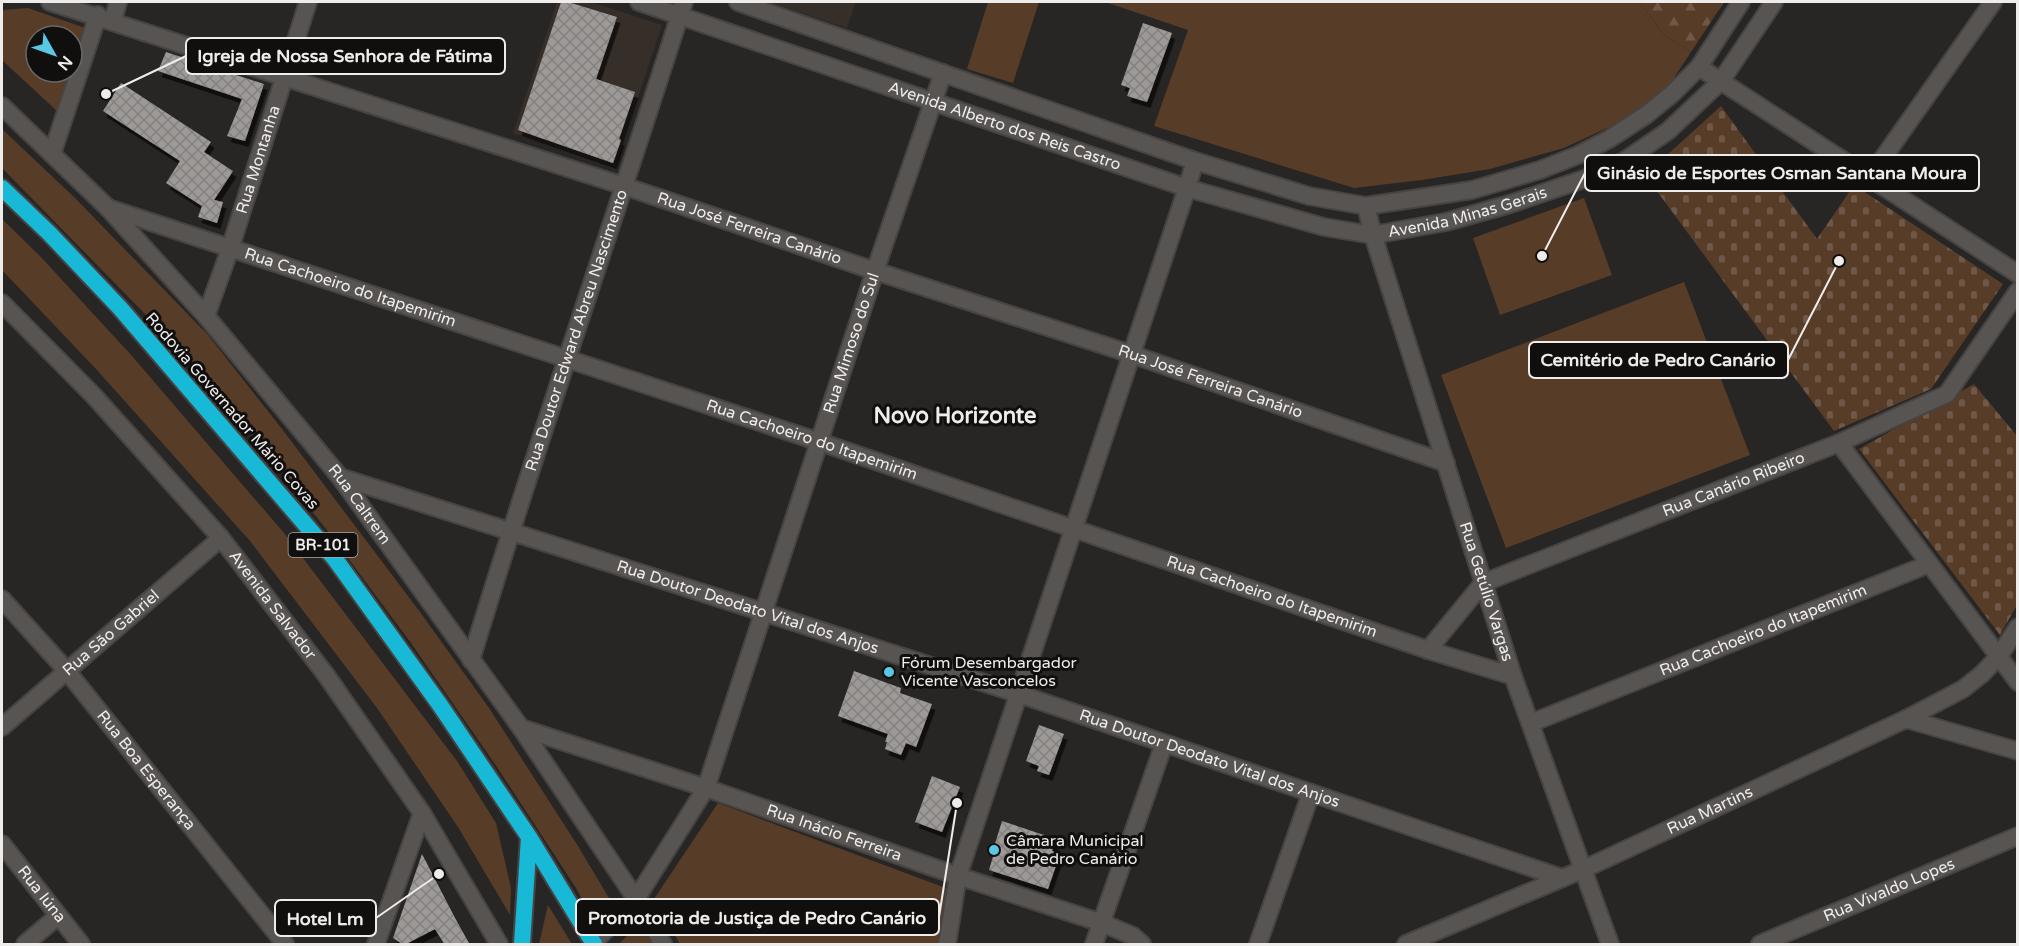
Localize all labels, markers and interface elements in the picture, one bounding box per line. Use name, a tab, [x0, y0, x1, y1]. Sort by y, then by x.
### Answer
north arrow	[24, 24, 84, 84]
callout: Igreja de Nossa Senhora de Fátima	[186, 38, 505, 74]
text: Igreja de Nossa Senhora de Fátima	[197, 45, 493, 67]
text: N	[53, 52, 77, 74]
street label: Avenida Alberto dos Reis Castro	[886, 77, 1123, 175]
street label: Rua Montanha	[232, 103, 285, 216]
callout: Ginásio de Esportes Osman Santana Moura	[1585, 155, 1979, 191]
text: Ginásio de Esportes Osman Santana Moura	[1597, 162, 1967, 184]
street label: Avenida Minas Gerais	[1386, 182, 1550, 242]
street label: Rua Doutor Edward Abreu Nascimento	[521, 187, 632, 474]
street label: Rua José Ferreira Canário	[654, 188, 844, 269]
street label: Rua Cachoeiro do Itapemirim	[242, 244, 459, 332]
street label: Rua Mimoso do Sul	[819, 270, 884, 416]
street label: Rodovia Governador Mário Covas	[141, 308, 323, 514]
street label: Rua José Ferreira Canário	[1116, 341, 1305, 423]
callout: Cemitério de Pedro Canário	[1529, 342, 1788, 378]
text: Cemitério de Pedro Canário	[1540, 349, 1776, 371]
street label: Rua Cachoeiro do Itapemirim	[704, 395, 920, 485]
district label: Novo Horizonte	[874, 403, 1036, 429]
street label: Rua Canário Ribeiro	[1660, 447, 1808, 521]
street label: Rua Caltrem	[324, 460, 395, 548]
street label: Rua Getúlio Vargas	[1455, 519, 1518, 664]
road number: BR-101	[288, 533, 358, 557]
street label: Avenida Salvador	[224, 547, 321, 664]
street label: Rua Cachoeiro do Itapemirim	[1164, 551, 1380, 642]
street label: Rua Doutor Deodato Vital dos Anjos	[614, 556, 881, 659]
street label: Rua Cachoeiro do Itapemirim	[1657, 580, 1870, 681]
street label: Rua São Gabriel	[58, 586, 164, 680]
place label: Fórum Desembargador Vicente Vasconcelos	[901, 653, 1078, 691]
marker: Fórum Desembargador Vicente Vasconcelos	[882, 665, 896, 679]
street label: Rua Doutor Deodato Vital dos Anjos	[1077, 705, 1342, 812]
street label: Rua Boa Esperança	[92, 706, 200, 834]
street label: Rua Martins	[1664, 782, 1756, 839]
street label: Rua Inácio Ferreira	[763, 800, 904, 866]
place label: Câmara Municipal de Pedro Canário	[1006, 831, 1143, 869]
marker: Câmara Municipal de Pedro Canário	[987, 843, 1001, 857]
street label: Rua Vivaldo Lopes	[1820, 854, 1958, 926]
street label: Rua Iúna	[13, 862, 70, 927]
callout: Promotoria de Justiça de Pedro Canário	[576, 899, 939, 935]
callout: Hotel Lm	[275, 900, 376, 936]
text: Promotoria de Justiça de Pedro Canário	[588, 907, 926, 929]
text: Hotel Lm	[286, 908, 364, 930]

